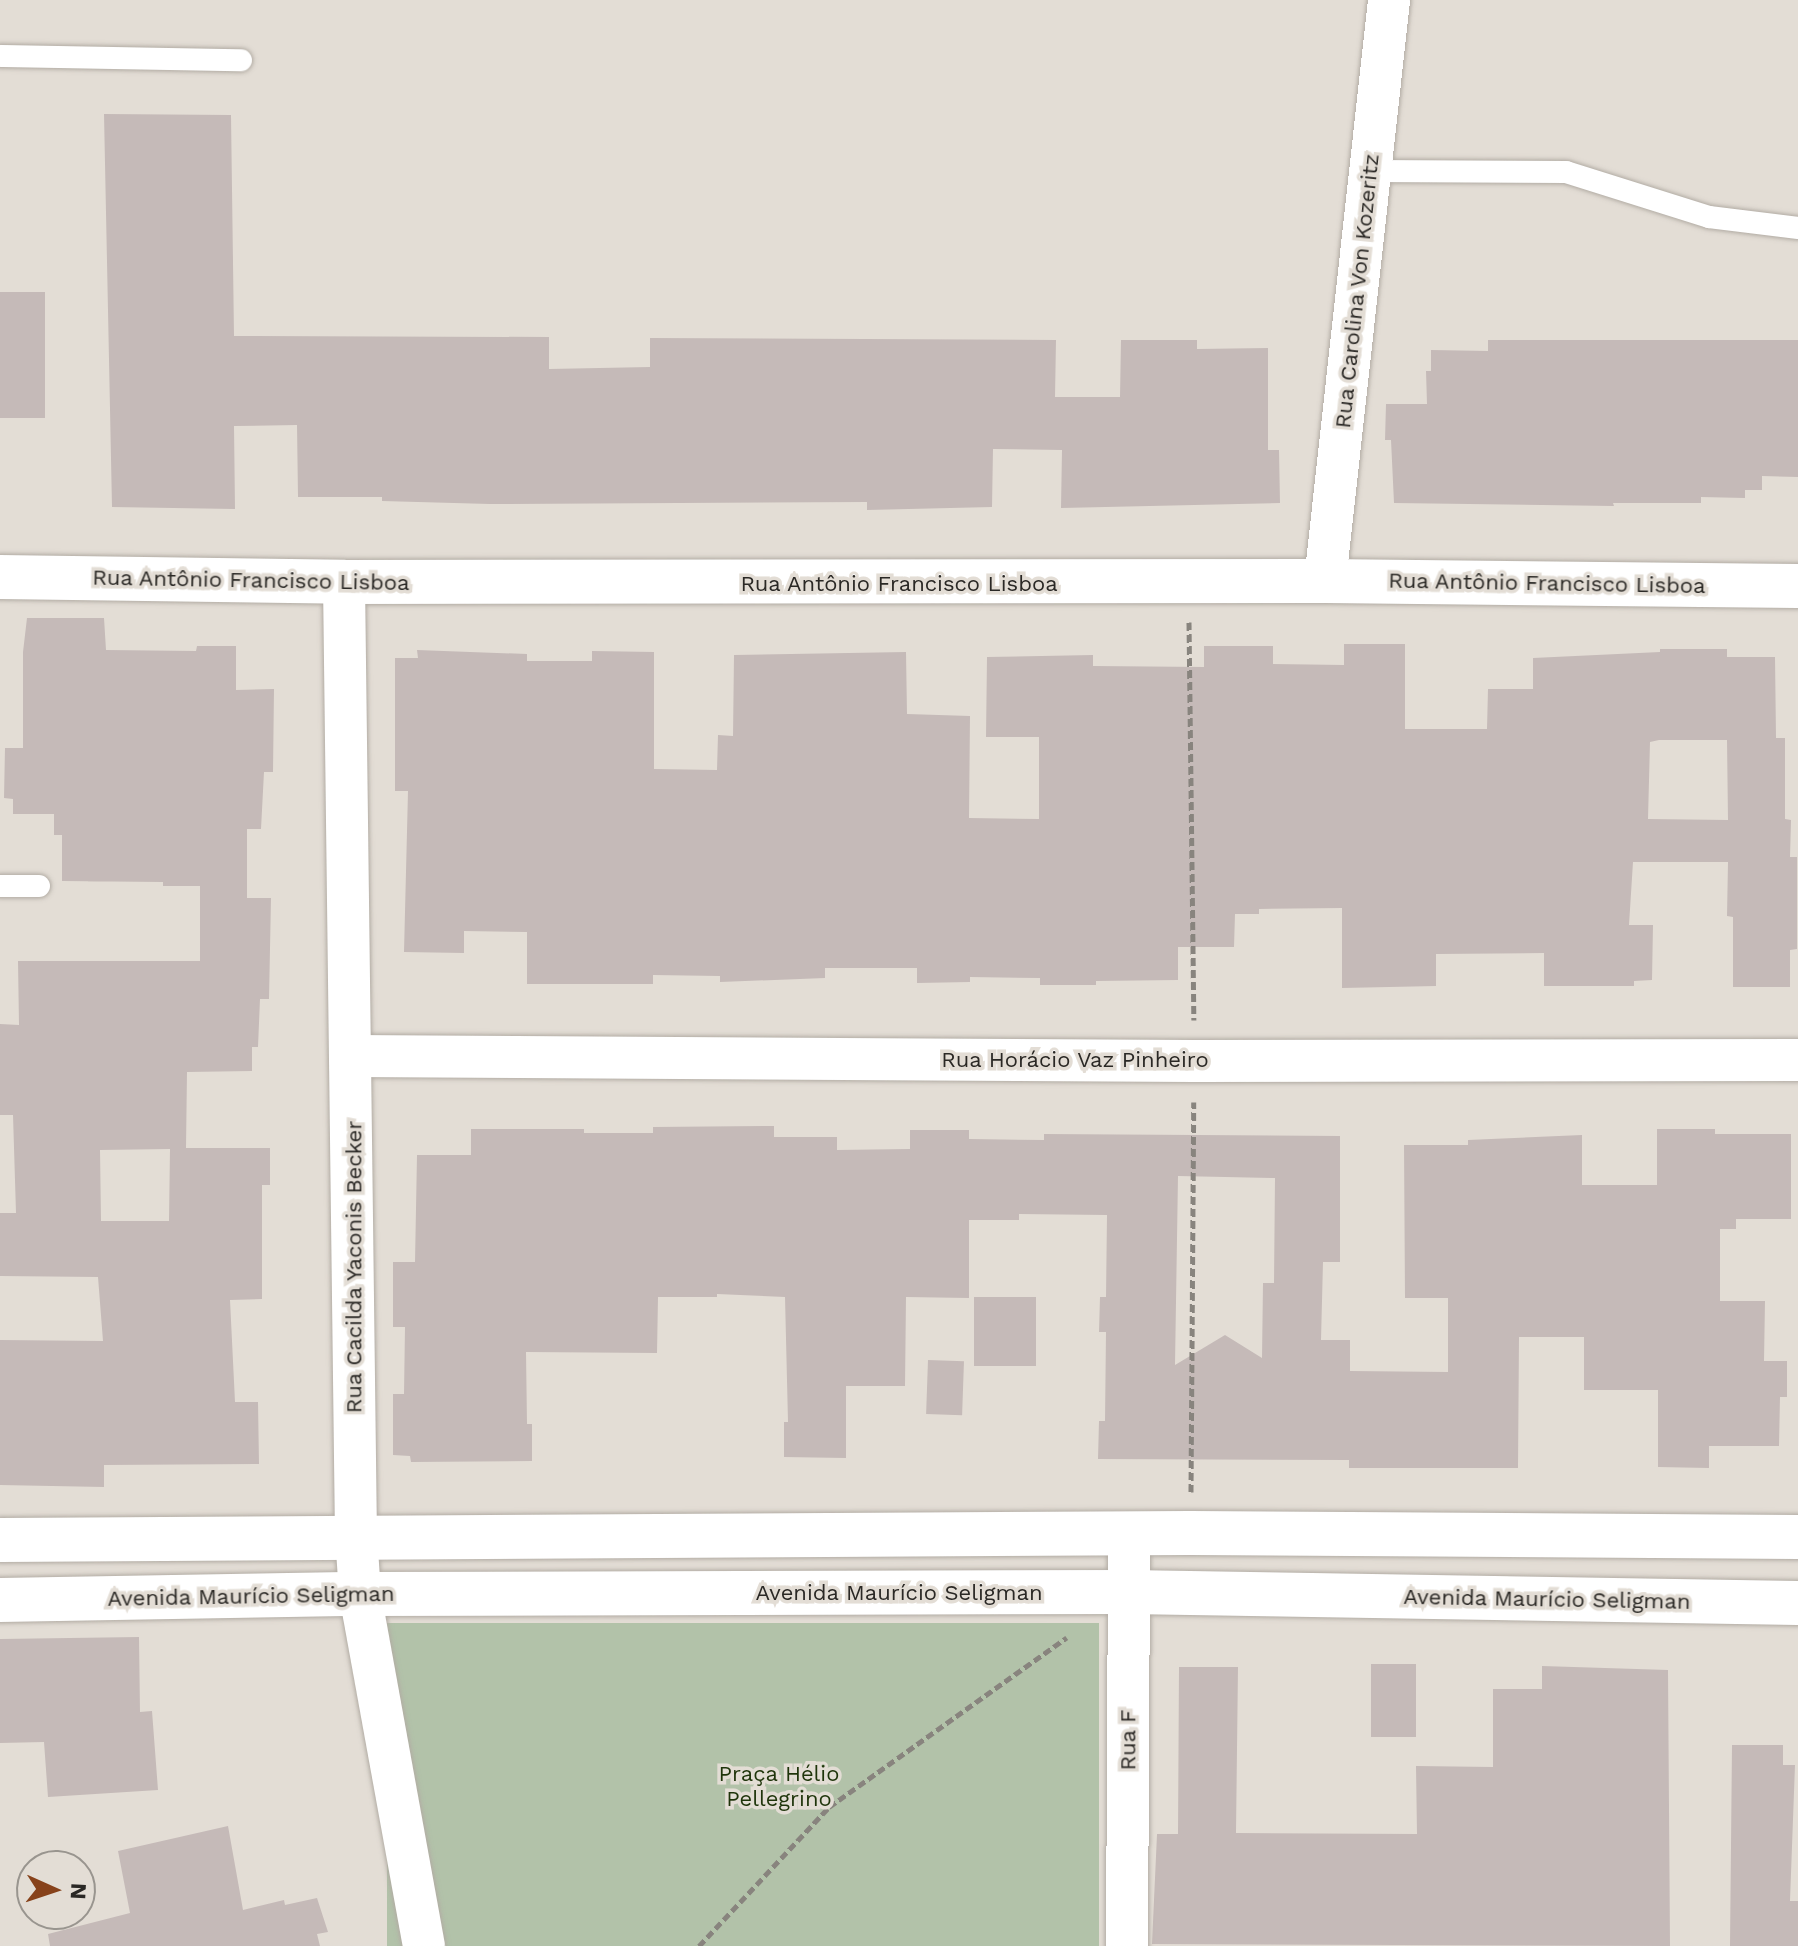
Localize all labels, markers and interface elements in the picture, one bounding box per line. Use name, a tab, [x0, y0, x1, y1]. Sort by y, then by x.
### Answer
street label: Rua Carolina Von Kozeritz	[1329, 152, 1385, 430]
street label: Rua Antônio Francisco Lisboa	[92, 564, 410, 596]
street label: Rua Antônio Francisco Lisboa	[1388, 567, 1706, 599]
street label: Rua Antônio Francisco Lisboa	[740, 571, 1058, 597]
street label: Rua Horácio Vaz Pinheiro	[941, 1047, 1209, 1073]
street label: Rua Cacilda Yaconis Becker	[341, 1120, 367, 1414]
street label: Avenida Maurício Seligman	[107, 1580, 395, 1612]
street label: Avenida Maurício Seligman	[755, 1580, 1043, 1606]
street label: Avenida Maurício Seligman	[1403, 1583, 1691, 1615]
street label: Rua F	[1115, 1709, 1141, 1771]
park label: Praça Hélio Pellegrino	[718, 1760, 840, 1812]
north arrow	[16, 1850, 96, 1930]
text: N	[66, 1882, 91, 1900]

